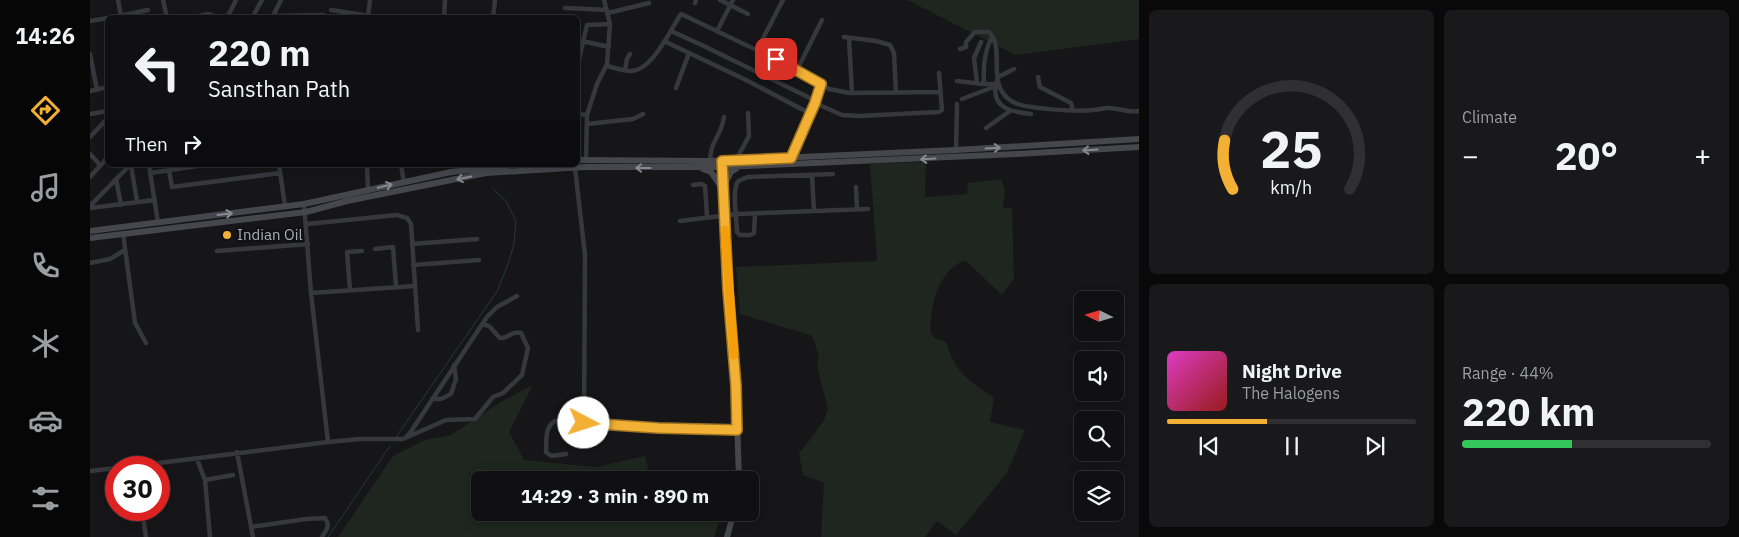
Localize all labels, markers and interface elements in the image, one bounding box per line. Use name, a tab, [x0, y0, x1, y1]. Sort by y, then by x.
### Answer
text: 14:26	[15, 21, 75, 50]
text: 220 m	[208, 30, 311, 76]
icon: left	[125, 35, 190, 100]
pin	[755, 38, 797, 80]
icon: arrive	[762, 45, 790, 73]
text: Sansthan Path	[208, 74, 350, 103]
icon: directions	[28, 93, 63, 128]
text: Climate	[1462, 107, 1517, 127]
text: 25	[1260, 115, 1323, 182]
icon: right	[178, 130, 206, 158]
text: 20°	[1555, 131, 1618, 180]
text: Then	[125, 132, 168, 156]
text: −	[1462, 137, 1479, 174]
text: +	[1694, 137, 1711, 174]
one-way arrow	[985, 143, 1001, 153]
one-way arrow	[1083, 145, 1099, 154]
one-way arrow	[920, 154, 936, 163]
one-way arrow	[636, 163, 652, 173]
icon: music	[28, 170, 63, 205]
one-way arrow	[456, 174, 472, 183]
text: km/h	[1271, 176, 1313, 199]
one-way arrow	[377, 181, 393, 190]
one-way arrow	[217, 209, 233, 219]
place label: Indian Oil	[237, 225, 303, 244]
marker: Indian Oil	[221, 229, 233, 241]
icon: phone	[28, 248, 63, 283]
north arrow	[1074, 291, 1124, 341]
map controls	[1074, 291, 1124, 521]
icon: climate	[28, 326, 63, 361]
button: sound	[1074, 351, 1124, 401]
text: Night Drive	[1242, 359, 1342, 383]
text: Range · 44%	[1462, 363, 1554, 383]
text: The Halogens	[1242, 383, 1340, 403]
text: 220 km	[1462, 387, 1595, 436]
position arrow	[557, 396, 609, 448]
icon: car	[28, 403, 63, 438]
button: search	[1074, 411, 1124, 461]
icon: previous	[1195, 432, 1223, 460]
icon: pause	[1278, 432, 1306, 460]
icon: next	[1361, 432, 1389, 460]
speed limit sign: 30	[105, 456, 170, 521]
button: layers	[1074, 471, 1124, 521]
icon: filters	[28, 481, 63, 516]
text: 14:29 · 3 min · 890 m	[521, 484, 709, 508]

